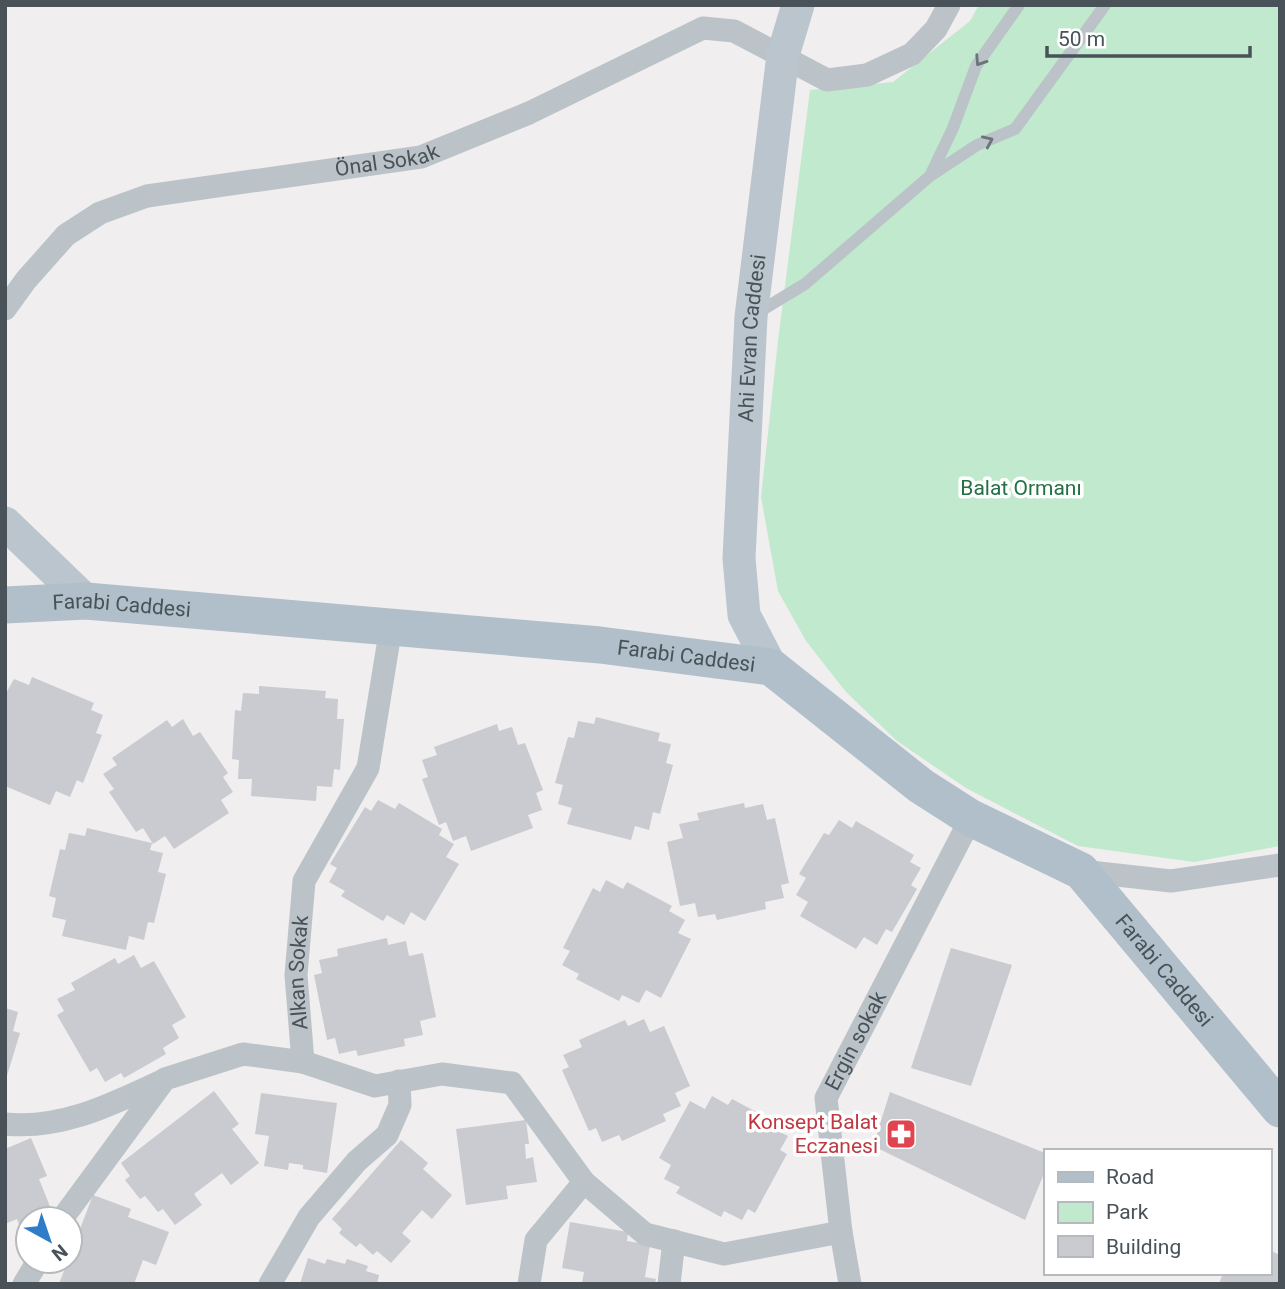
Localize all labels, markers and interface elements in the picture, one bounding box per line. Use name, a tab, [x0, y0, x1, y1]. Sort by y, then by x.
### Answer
scale bar	[1047, 14, 1250, 58]
text: 50 m	[1058, 27, 1105, 51]
one-way arrow	[976, 53, 989, 66]
one-way arrow	[981, 135, 993, 149]
street label: Önal Sokak	[333, 139, 443, 181]
street label: Ahi Evran Caddesi	[734, 253, 771, 423]
park label: Balat Ormanı	[960, 476, 1082, 500]
street label: Farabi Caddesi	[52, 589, 192, 622]
street label: Farabi Caddesi	[616, 635, 757, 677]
street label: Farabi Caddesi	[1110, 910, 1218, 1031]
street label: Alkan Sokak	[284, 914, 313, 1031]
street label: Ergin sokak	[820, 987, 891, 1094]
place label: Konsept Balat Eczanesi	[748, 1110, 878, 1158]
pharmacy icon: Konsept Balat Eczanesi	[884, 1117, 918, 1151]
legend	[1044, 1149, 1271, 1275]
text: Road	[1106, 1165, 1154, 1189]
text: Park	[1106, 1200, 1149, 1224]
north arrow	[14, 1205, 84, 1275]
text: Building	[1106, 1235, 1181, 1259]
text: N	[47, 1240, 72, 1266]

